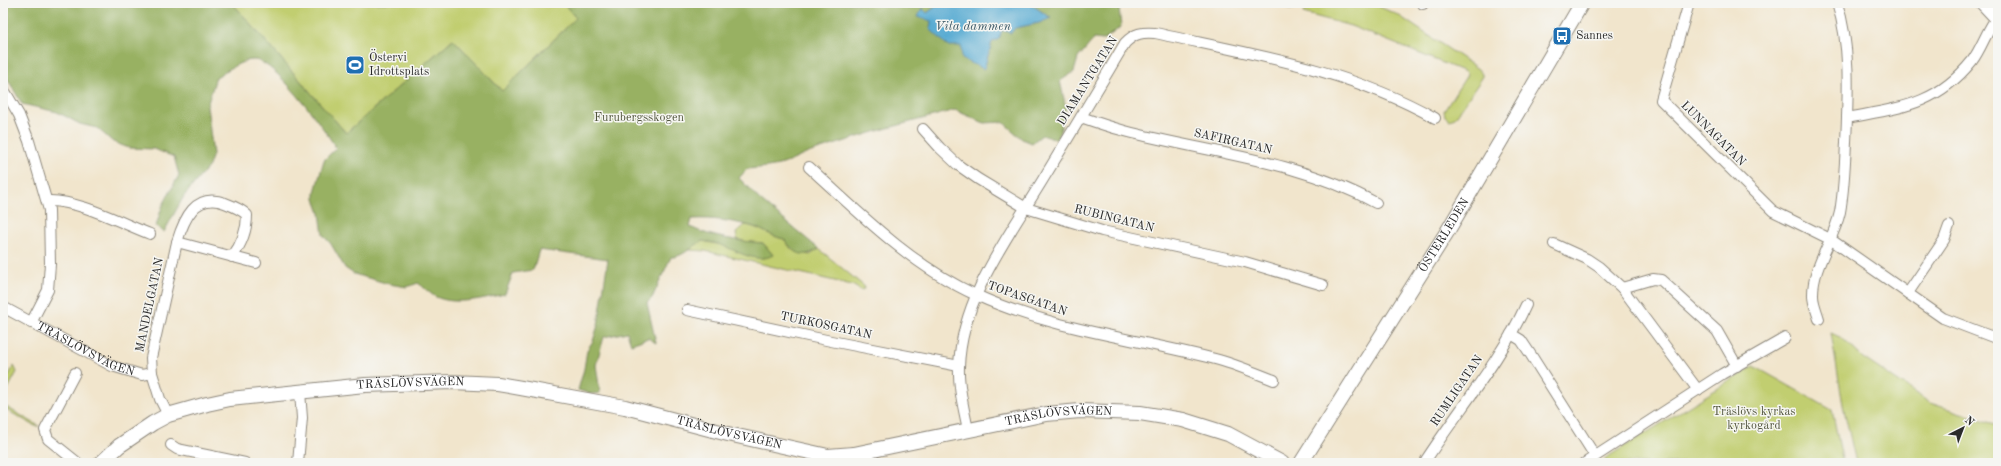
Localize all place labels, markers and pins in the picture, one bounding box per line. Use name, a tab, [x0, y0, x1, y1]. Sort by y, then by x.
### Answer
bus stop icon: Sannes	[1551, 25, 1573, 47]
place label: Sannes	[1576, 30, 1613, 42]
place label: Östervi Idrottsplats	[369, 48, 429, 78]
sports icon: Östervi Idrottsplats	[344, 54, 366, 76]

